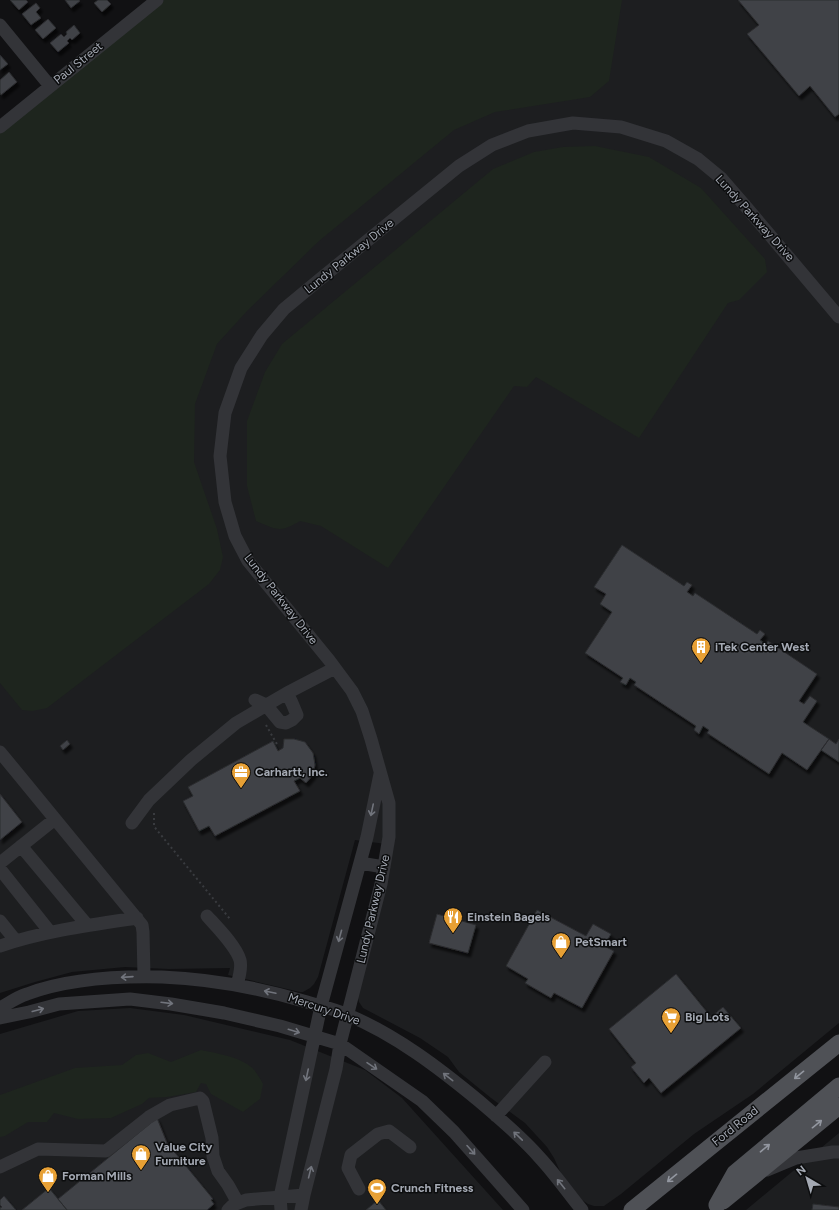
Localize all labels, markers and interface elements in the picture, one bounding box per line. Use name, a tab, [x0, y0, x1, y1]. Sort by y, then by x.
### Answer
street label: Paul Street	[51, 39, 106, 87]
street label: Lundy Parkway Drive	[713, 172, 798, 264]
street label: Lundy Parkway Drive	[301, 215, 397, 296]
street label: Lundy Parkway Drive	[241, 551, 321, 647]
building icon: iTek Center West	[690, 636, 712, 664]
place label: iTek Center West	[715, 640, 810, 654]
office icon: Carhartt, Inc.	[230, 761, 252, 789]
place label: Carhartt, Inc.	[255, 765, 328, 779]
one-way arrow	[368, 804, 376, 817]
street label: Lundy Parkway Drive	[354, 853, 392, 965]
restaurant icon: Einstein Bagels	[442, 906, 464, 934]
place label: Einstein Bagels	[467, 910, 550, 924]
one-way arrow	[336, 929, 343, 942]
shop icon: PetSmart	[550, 931, 572, 959]
place label: PetSmart	[575, 935, 627, 949]
one-way arrow	[121, 973, 134, 981]
one-way arrow	[264, 988, 277, 996]
street label: Mercury Drive	[286, 990, 362, 1028]
one-way arrow	[160, 999, 173, 1007]
one-way arrow	[31, 1005, 44, 1013]
supermarket icon: Big Lots	[660, 1006, 682, 1034]
place label: Big Lots	[685, 1010, 730, 1024]
one-way arrow	[287, 1028, 300, 1035]
one-way arrow	[366, 1062, 377, 1070]
one-way arrow	[302, 1069, 310, 1082]
one-way arrow	[793, 1071, 804, 1080]
one-way arrow	[443, 1073, 454, 1081]
street label: Ford Road	[709, 1103, 761, 1149]
one-way arrow	[811, 1120, 822, 1129]
one-way arrow	[513, 1132, 524, 1141]
place label: Value City Furniture	[155, 1140, 213, 1168]
shop icon: Value City Furniture	[130, 1143, 152, 1171]
one-way arrow	[759, 1143, 770, 1152]
one-way arrow	[466, 1145, 475, 1155]
north arrow	[787, 1158, 827, 1198]
text: N	[794, 1163, 809, 1178]
shop icon: Forman Mills	[37, 1165, 59, 1193]
one-way arrow	[307, 1166, 314, 1179]
place label: Forman Mills	[62, 1169, 132, 1183]
one-way arrow	[666, 1174, 677, 1182]
sports icon: Crunch Fitness	[366, 1177, 388, 1205]
one-way arrow	[557, 1178, 566, 1189]
place label: Crunch Fitness	[391, 1181, 474, 1195]

